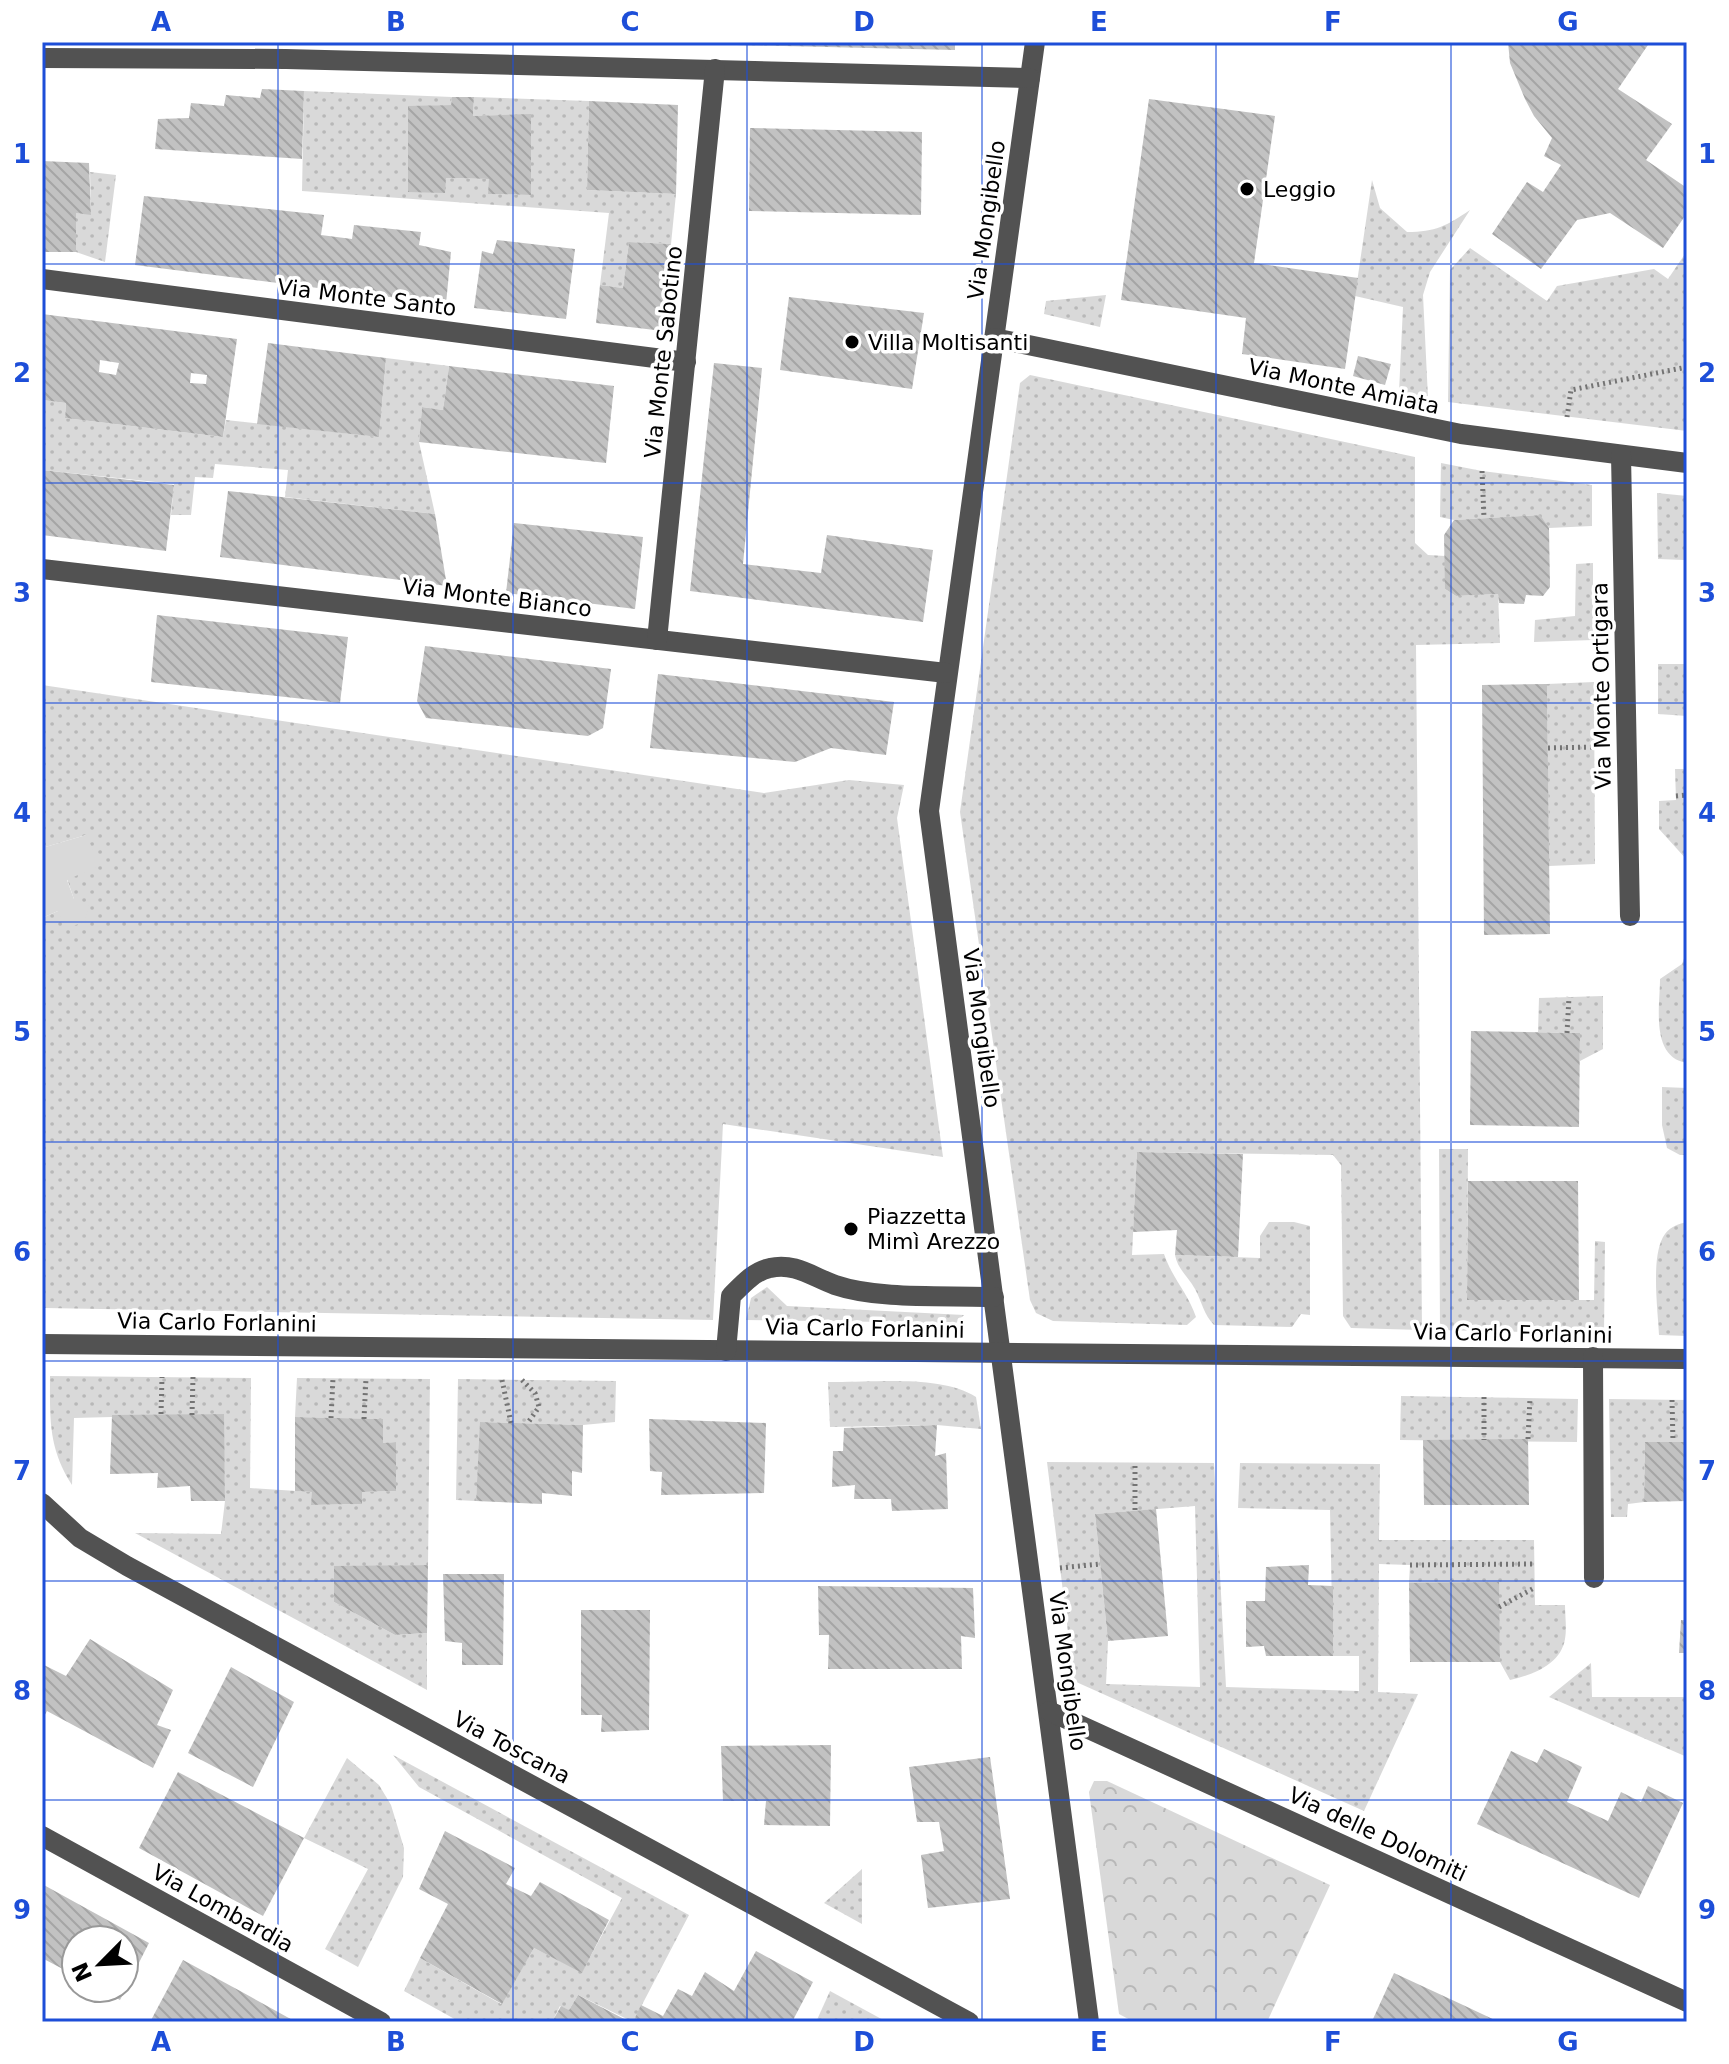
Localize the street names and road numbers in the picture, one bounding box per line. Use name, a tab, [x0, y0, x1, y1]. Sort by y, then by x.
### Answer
street label: Via Mongibello	[963, 139, 1010, 301]
street label: Via Monte Sabotino	[640, 244, 687, 460]
street label: Via Monte Santo	[276, 274, 458, 321]
street label: Via Monte Amiata	[1246, 354, 1442, 419]
street label: Via Monte Bianco	[401, 573, 593, 622]
street label: Via Monte Ortigara	[1587, 582, 1616, 790]
street label: Via Mongibello	[958, 947, 1005, 1109]
street label: Via Carlo Forlanini	[117, 1308, 317, 1337]
street label: Via Carlo Forlanini	[765, 1314, 965, 1343]
street label: Via Carlo Forlanini	[1413, 1319, 1613, 1348]
street label: Via Mongibello	[1044, 1590, 1091, 1752]
street label: Via Toscana	[449, 1706, 574, 1789]
street label: Via delle Dolomiti	[1285, 1782, 1471, 1887]
street label: Via Lombardia	[148, 1859, 298, 1958]

